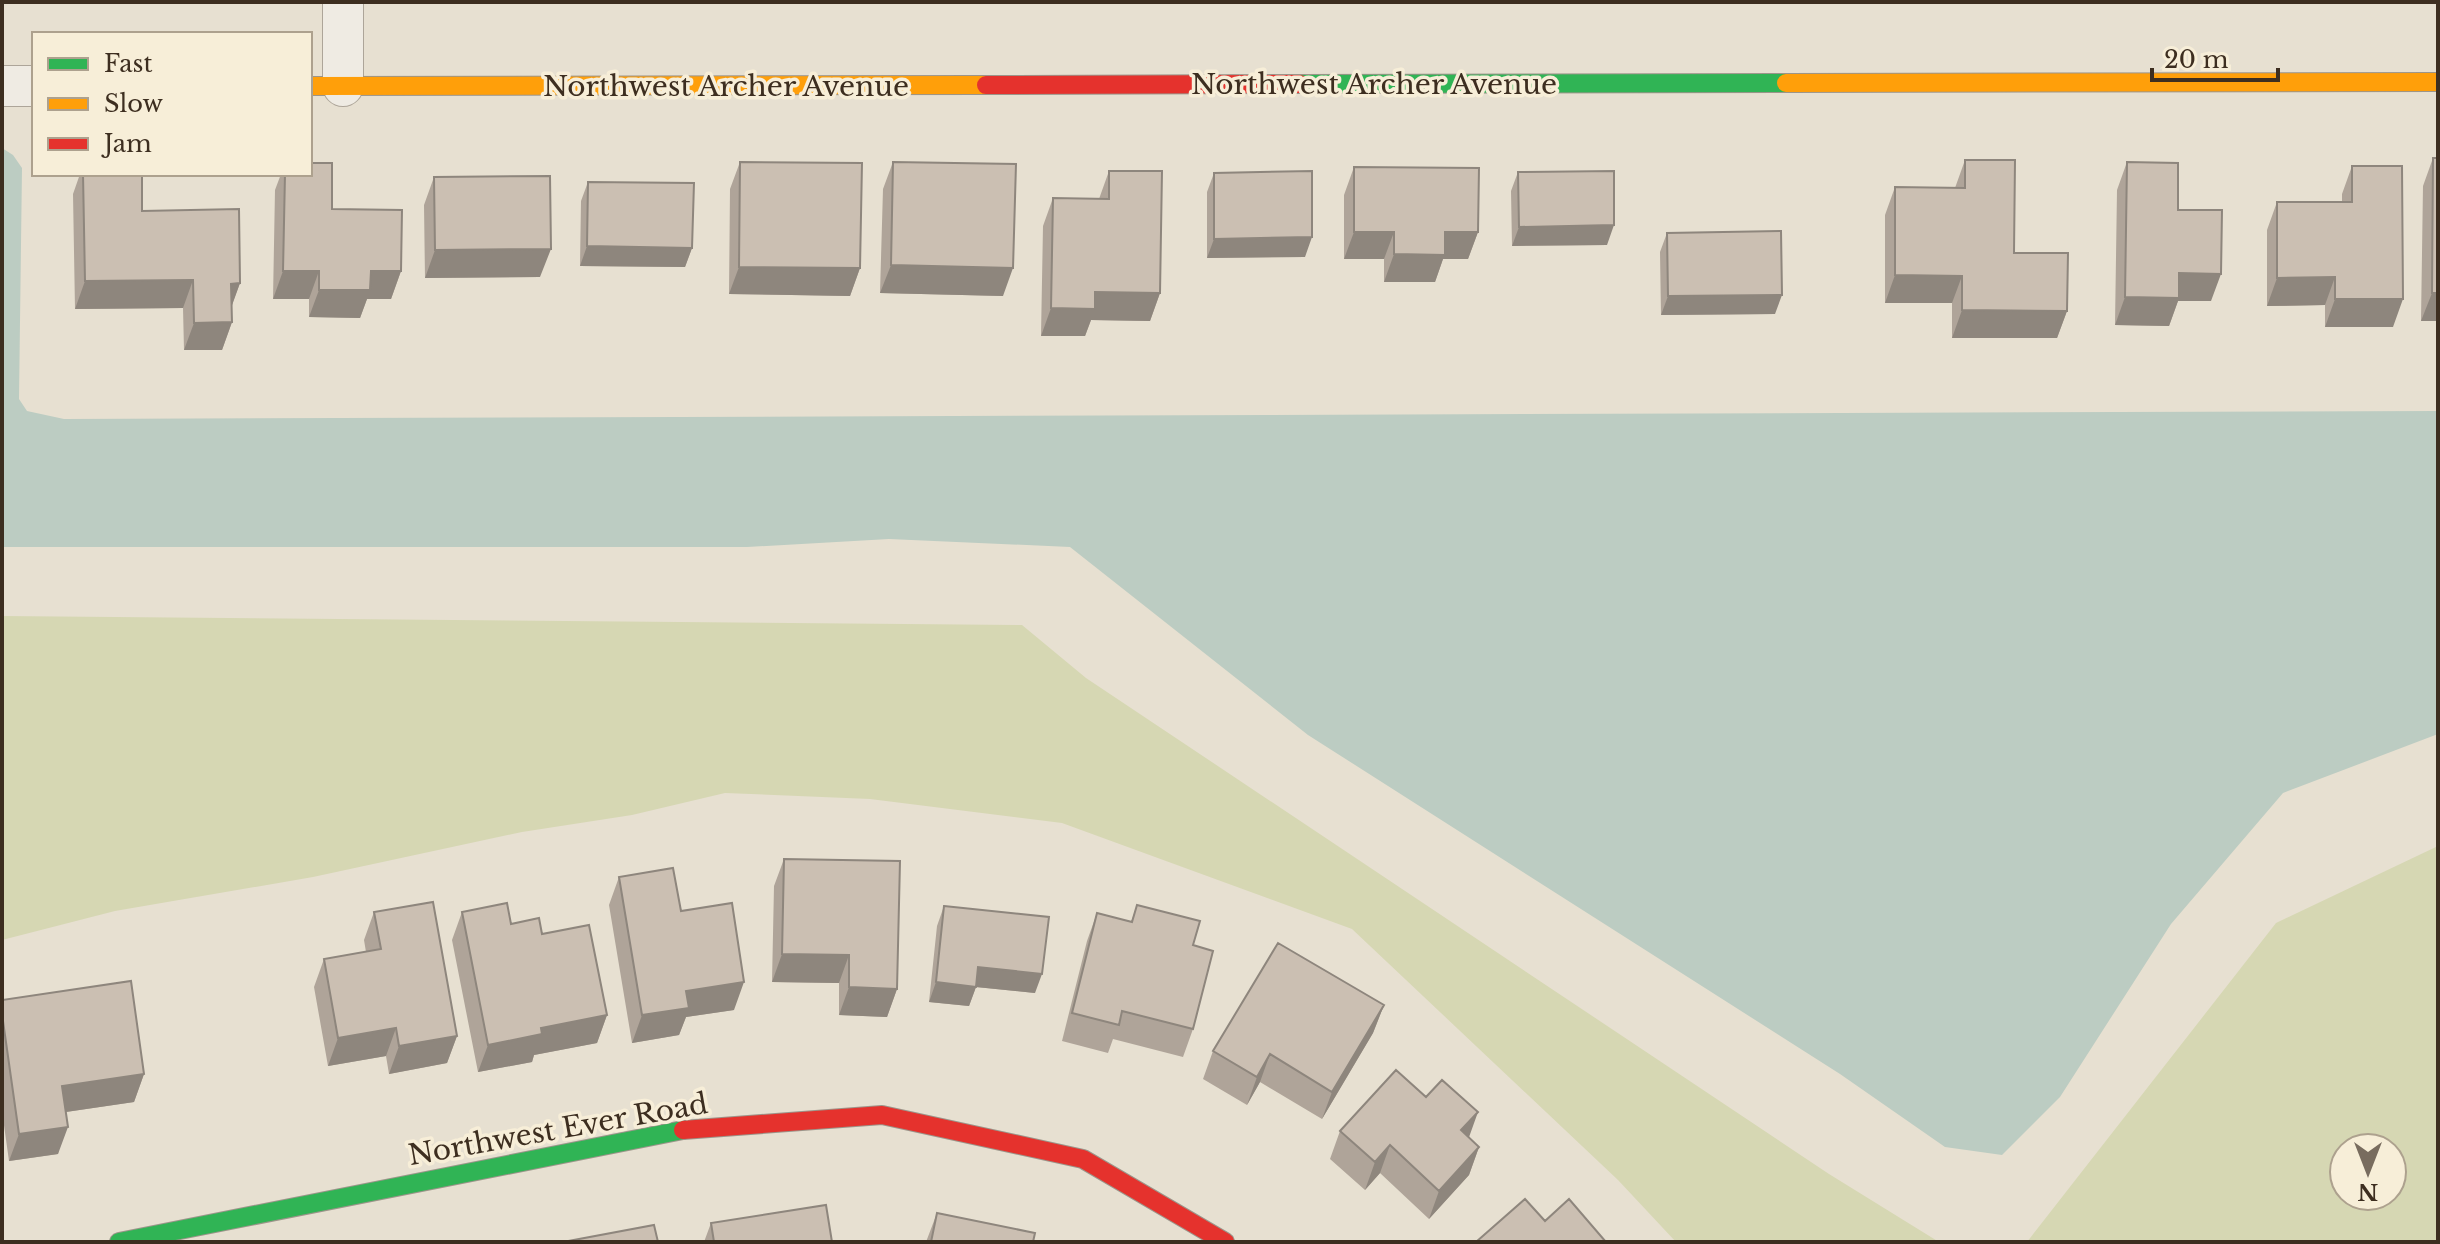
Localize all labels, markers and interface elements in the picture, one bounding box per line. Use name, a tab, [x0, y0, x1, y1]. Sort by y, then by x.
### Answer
legend	[32, 32, 312, 176]
scale bar	[2152, 32, 2278, 82]
text: 20 m	[2164, 45, 2229, 74]
text: Fast	[104, 49, 152, 78]
street label: Northwest Archer Avenue	[1191, 67, 1557, 102]
street label: Northwest Archer Avenue	[543, 69, 909, 104]
text: Slow	[104, 89, 163, 118]
text: Jam	[101, 129, 152, 158]
street label: Northwest Ever Road	[406, 1086, 711, 1173]
north arrow	[2328, 1132, 2408, 1212]
text: N	[2357, 1178, 2378, 1205]

